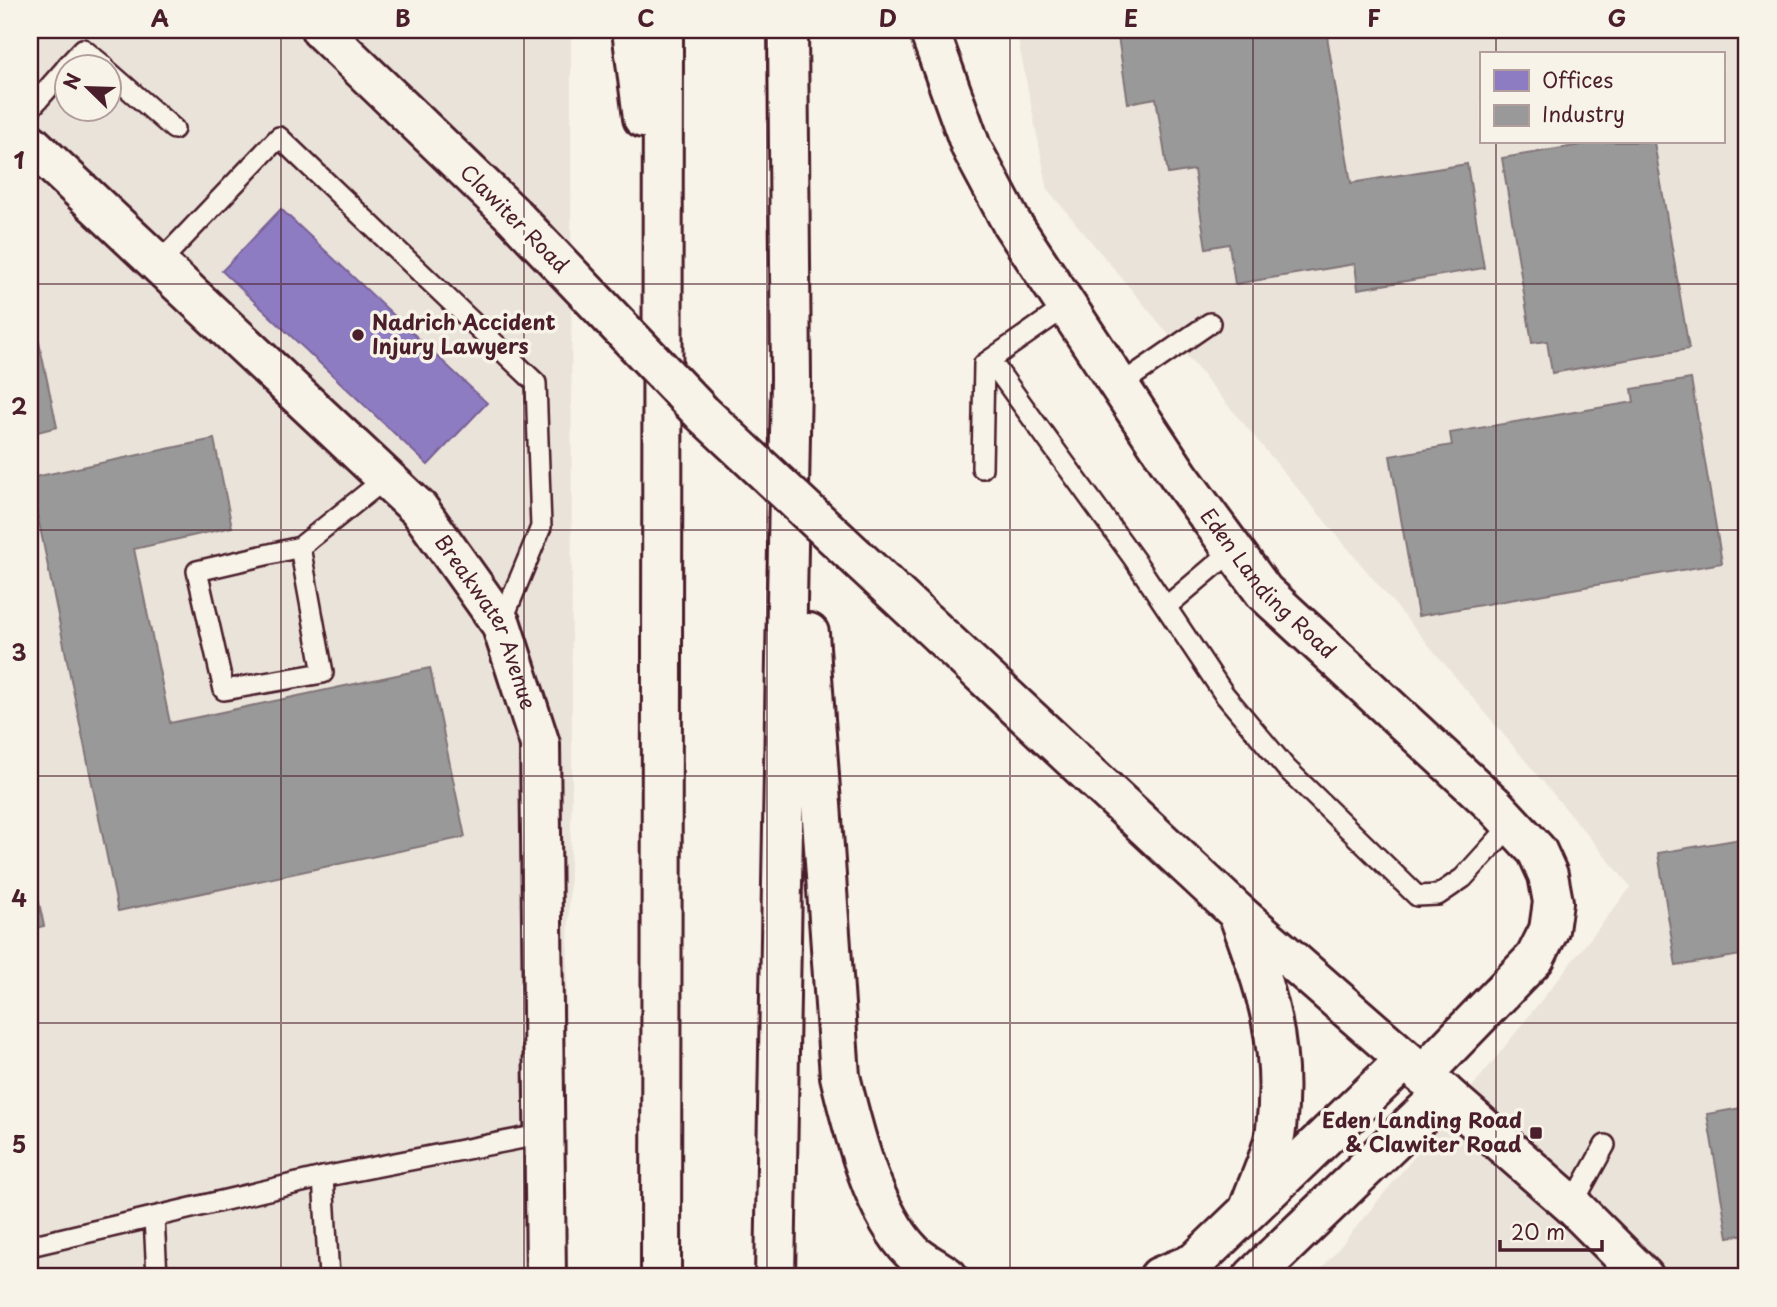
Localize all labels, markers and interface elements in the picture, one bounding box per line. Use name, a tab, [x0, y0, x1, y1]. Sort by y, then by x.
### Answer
text: A	[151, 0, 169, 35]
text: B	[395, 0, 411, 35]
text: C	[637, 0, 655, 35]
text: D	[879, 0, 897, 35]
text: E	[1124, 0, 1138, 35]
text: F	[1367, 0, 1381, 35]
text: G	[1608, 0, 1626, 35]
north arrow	[52, 52, 122, 122]
legend	[1480, 52, 1724, 144]
text: Offices	[1542, 63, 1613, 95]
text: N	[56, 69, 87, 93]
text: Industry	[1542, 97, 1625, 129]
text: 1	[14, 142, 25, 177]
street label: Clawiter Road	[454, 156, 577, 279]
place label: Nadrich Accident Injury Lawyers	[372, 305, 556, 361]
marker: Nadrich Accident Injury Lawyers	[350, 327, 366, 343]
text: 2	[11, 388, 27, 423]
street label: Eden Landing Road	[1194, 501, 1344, 665]
street label: Breakwater Avenue	[428, 527, 546, 713]
text: 3	[11, 634, 27, 669]
text: 4	[11, 880, 27, 915]
place label: Eden Landing Road & Clawiter Road	[1322, 1103, 1522, 1159]
marker: Eden Landing Road & Clawiter Road	[1528, 1125, 1544, 1141]
text: 5	[12, 1126, 26, 1161]
scale bar	[1500, 1209, 1602, 1253]
text: 20 m	[1511, 1215, 1565, 1247]

